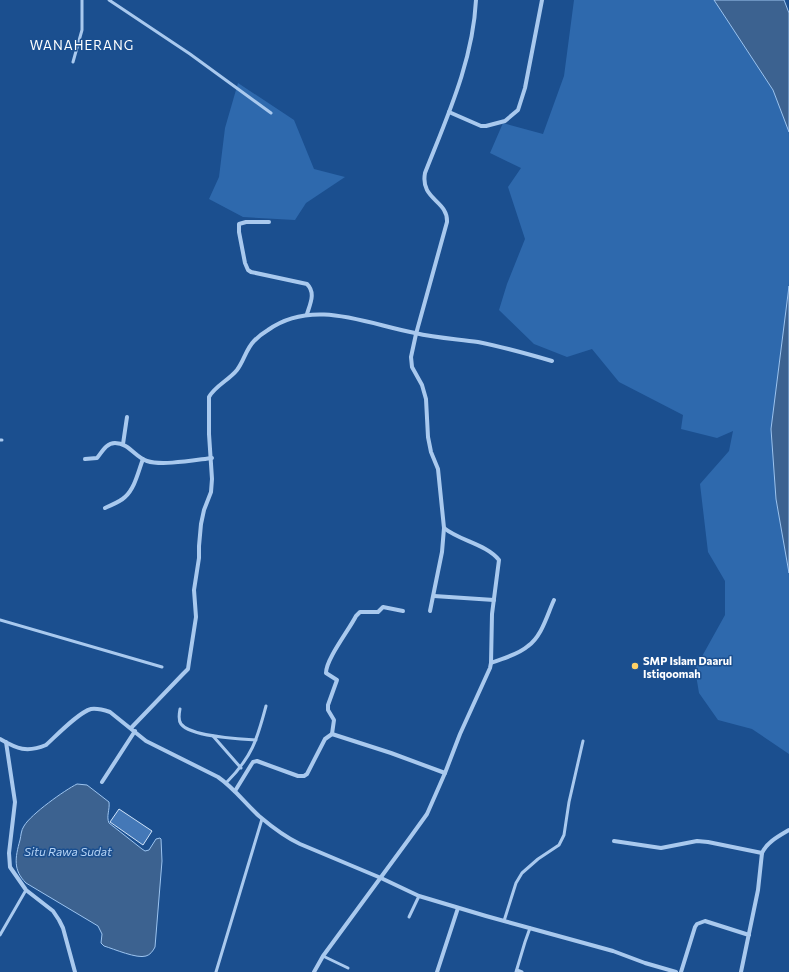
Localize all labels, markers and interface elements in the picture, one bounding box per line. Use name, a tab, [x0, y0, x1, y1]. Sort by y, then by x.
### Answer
district label: WANAHERANG	[30, 37, 134, 53]
place label: SMP Islam Daarul Istiqoomah	[643, 654, 732, 680]
marker: SMP Islam Daarul Istiqoomah	[630, 661, 640, 671]
water label: Situ Rawa Sudat	[24, 844, 113, 858]

